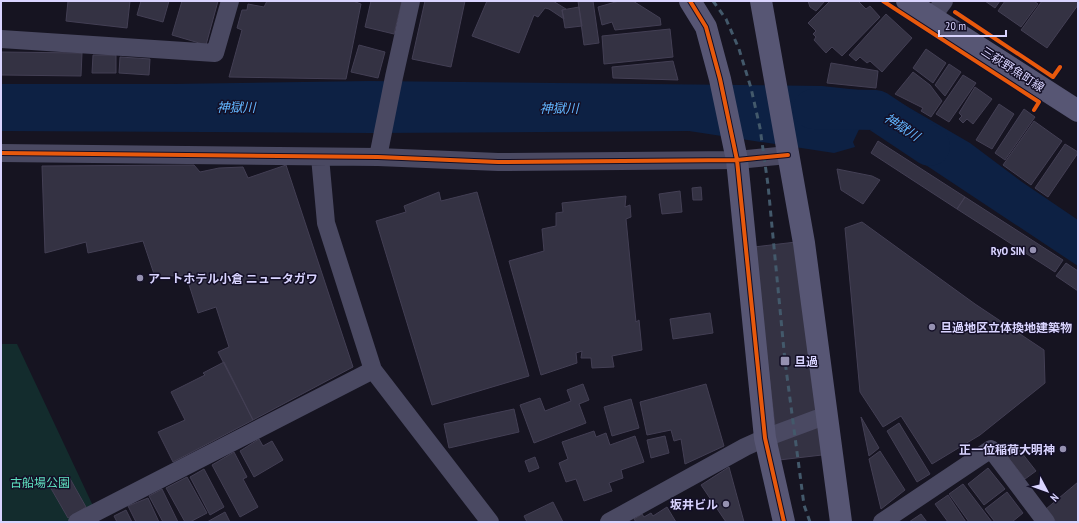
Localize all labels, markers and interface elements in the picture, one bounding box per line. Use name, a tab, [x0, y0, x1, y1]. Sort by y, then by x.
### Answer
scale bar	[939, 12, 1006, 38]
text: 20 m	[945, 18, 966, 33]
street label: 三萩野魚町線	[979, 43, 1047, 95]
water label: 神獄川	[216, 99, 257, 116]
water label: 神獄川	[539, 100, 580, 117]
water label: 神獄川	[881, 109, 925, 146]
place label: RyO SIN	[991, 243, 1025, 258]
marker: RyO SIN	[1028, 245, 1038, 255]
place label: アートホテル小倉 ニュータガワ	[148, 271, 318, 286]
marker: アートホテル小倉 ニュータガワ	[135, 273, 145, 283]
place label: 旦過地区立体換地建築物	[940, 320, 1072, 335]
marker: 旦過地区立体換地建築物	[927, 322, 937, 332]
place label: 旦過	[794, 354, 818, 369]
marker: 旦過	[779, 355, 791, 367]
place label: 正一位稲荷大明神	[959, 442, 1055, 457]
marker: 正一位稲荷大明神	[1058, 444, 1068, 454]
north arrow	[1027, 471, 1067, 511]
park label: 古船場公園	[10, 475, 70, 490]
text: N	[1047, 491, 1062, 504]
place label: 坂井ビル	[670, 497, 718, 512]
marker: 坂井ビル	[721, 499, 731, 509]

